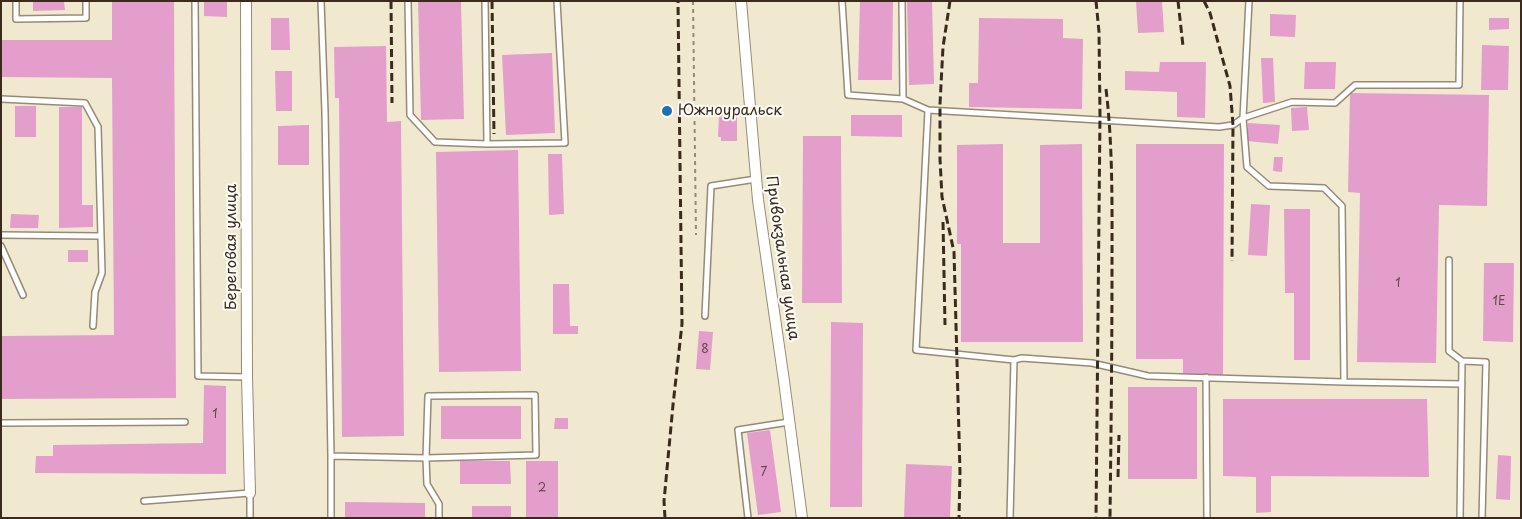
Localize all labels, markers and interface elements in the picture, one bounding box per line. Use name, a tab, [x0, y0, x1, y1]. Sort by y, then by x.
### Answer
place label: Южноуральск	[678, 102, 782, 120]
marker: Южноуральск	[660, 104, 674, 118]
street label: Привокзальная улица	[762, 175, 802, 341]
street label: Береговая улица	[223, 184, 241, 310]
house number: 1	[1395, 277, 1401, 291]
house number: 1Е	[1493, 295, 1505, 309]
house number: 8	[701, 343, 709, 357]
house number: 1	[212, 408, 218, 422]
house number: 7	[761, 466, 767, 480]
house number: 2	[538, 482, 546, 496]

